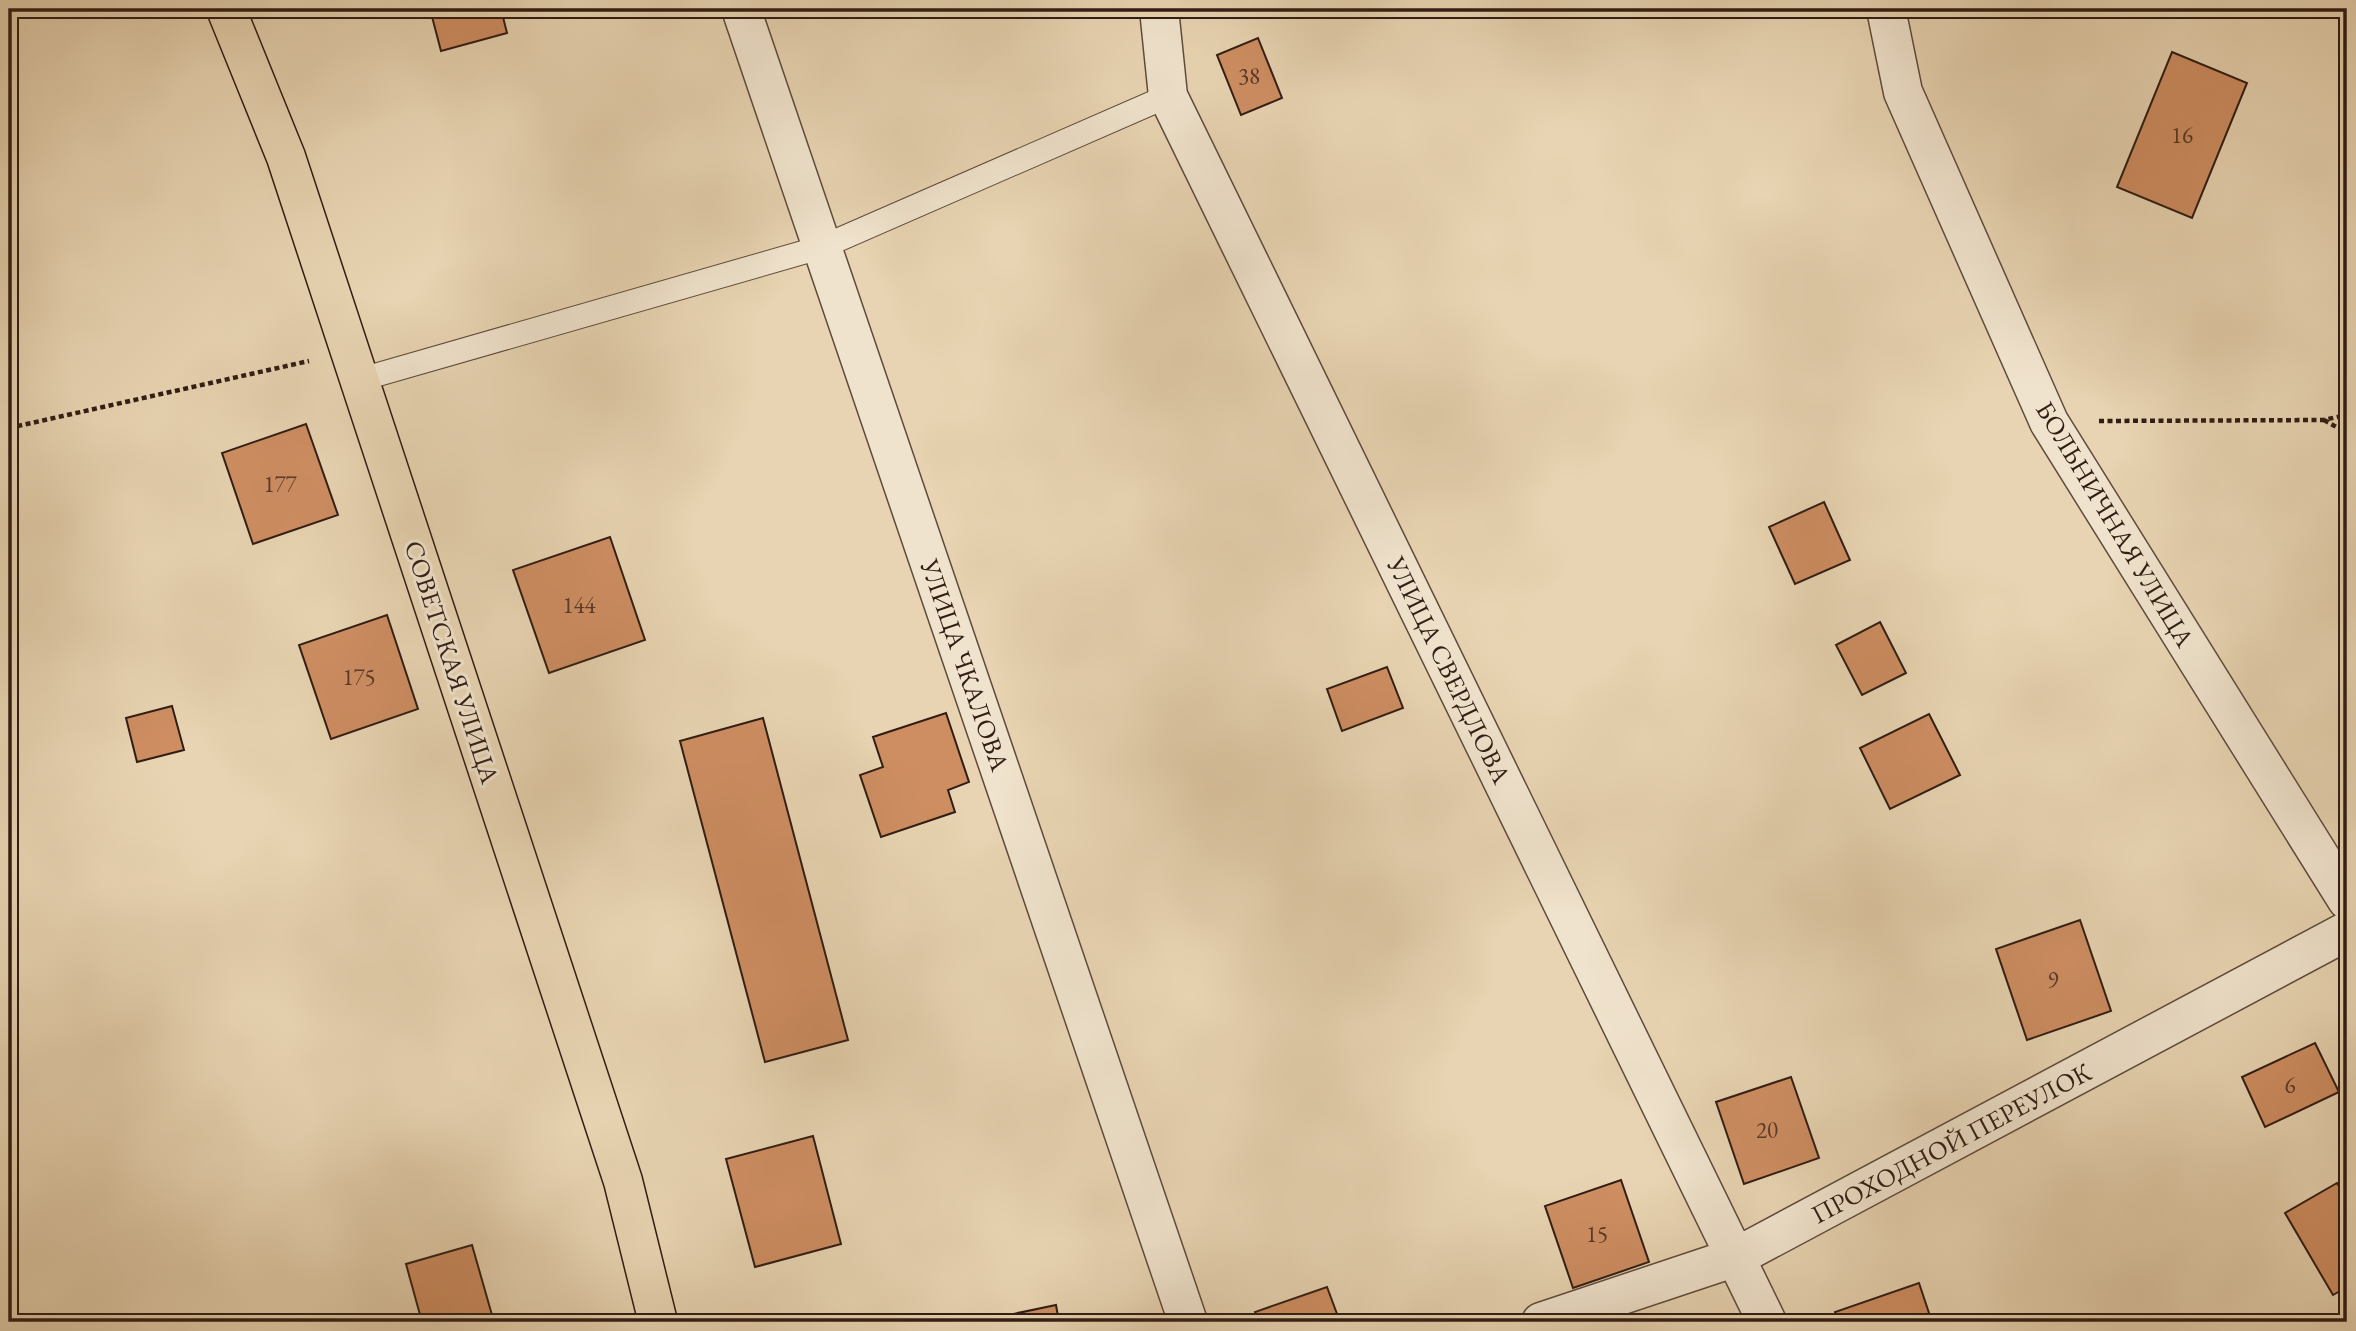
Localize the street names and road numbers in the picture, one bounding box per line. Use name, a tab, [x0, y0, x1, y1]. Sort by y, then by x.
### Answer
street label: БОЛЬНИЧНАЯ УЛИЦА	[2028, 395, 2202, 654]
street label: СОВЕТСКАЯ УЛИЦА	[397, 536, 508, 789]
street label: УЛИЦА СВЕРДЛОВА	[1379, 550, 1519, 790]
street label: УЛИЦА ЧКАЛОВА	[912, 554, 1018, 776]
street label: ПРОХОДНОЙ ПЕРЕУЛОК	[1805, 1054, 2098, 1231]

